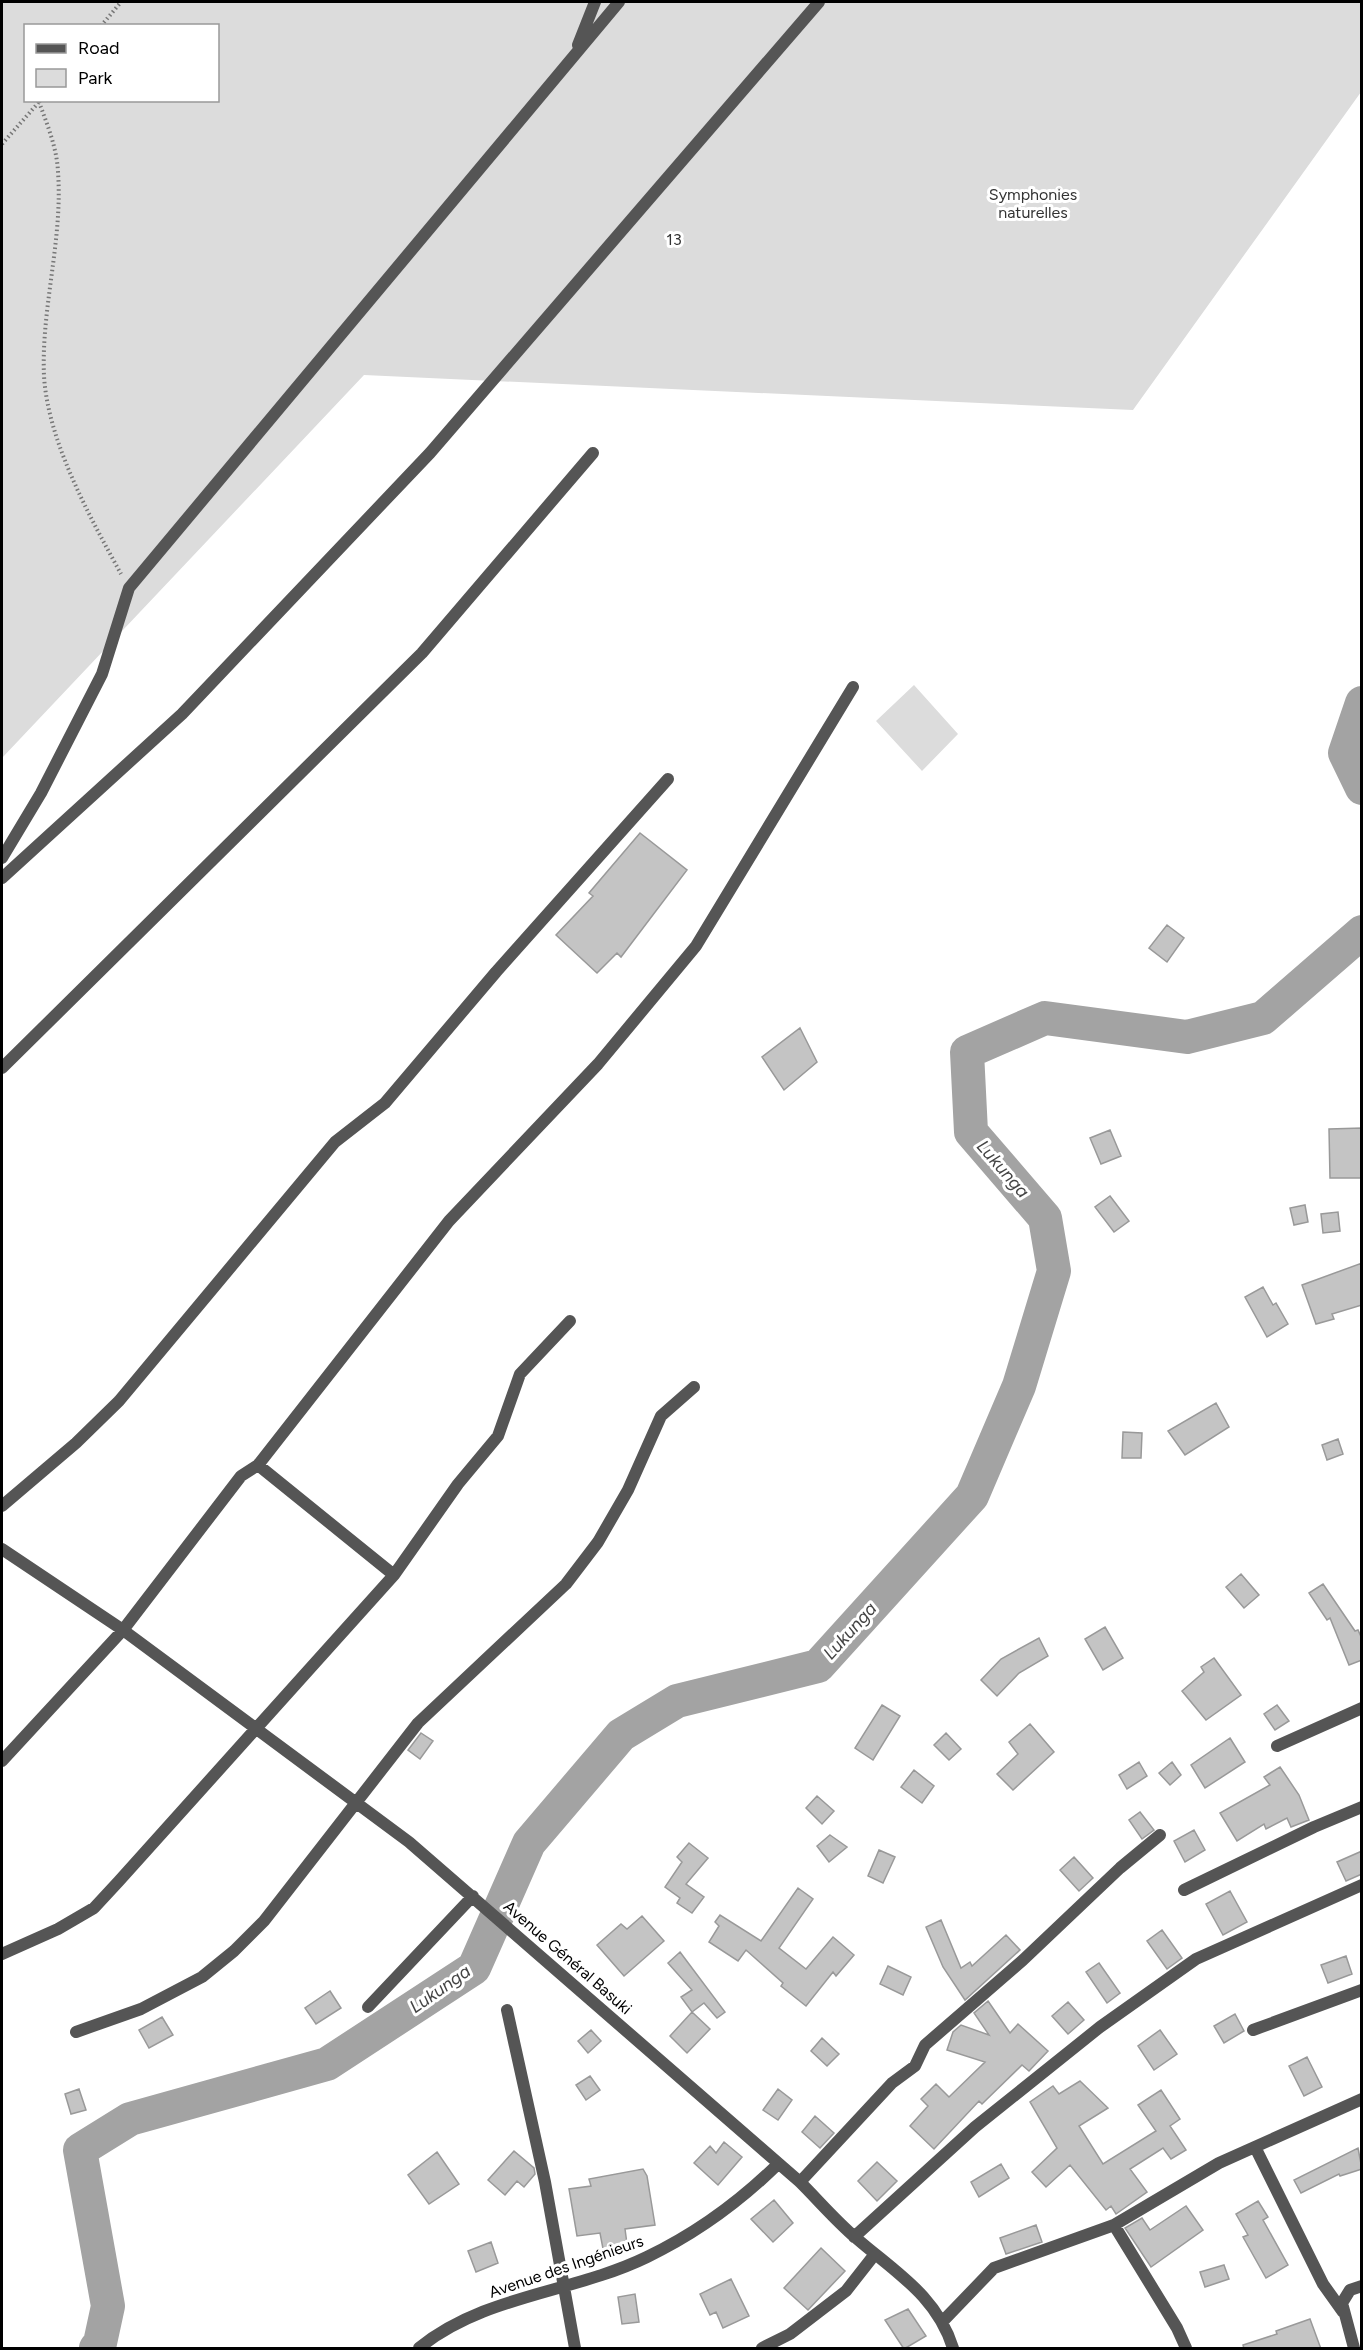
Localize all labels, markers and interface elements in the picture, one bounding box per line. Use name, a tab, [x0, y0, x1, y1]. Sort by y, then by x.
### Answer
legend	[24, 24, 219, 102]
text: Road	[78, 37, 119, 59]
text: Park	[78, 67, 113, 89]
park label: Symphonies naturelles	[989, 185, 1077, 222]
park label: 13	[666, 230, 682, 249]
water label: Lukunga	[972, 1136, 1034, 1203]
water label: Lukunga	[819, 1598, 882, 1664]
street label: Avenue Général Basuki	[500, 1897, 636, 2018]
water label: Lukunga	[405, 1960, 475, 2018]
street label: Avenue des Ingénieurs	[486, 2231, 646, 2302]

